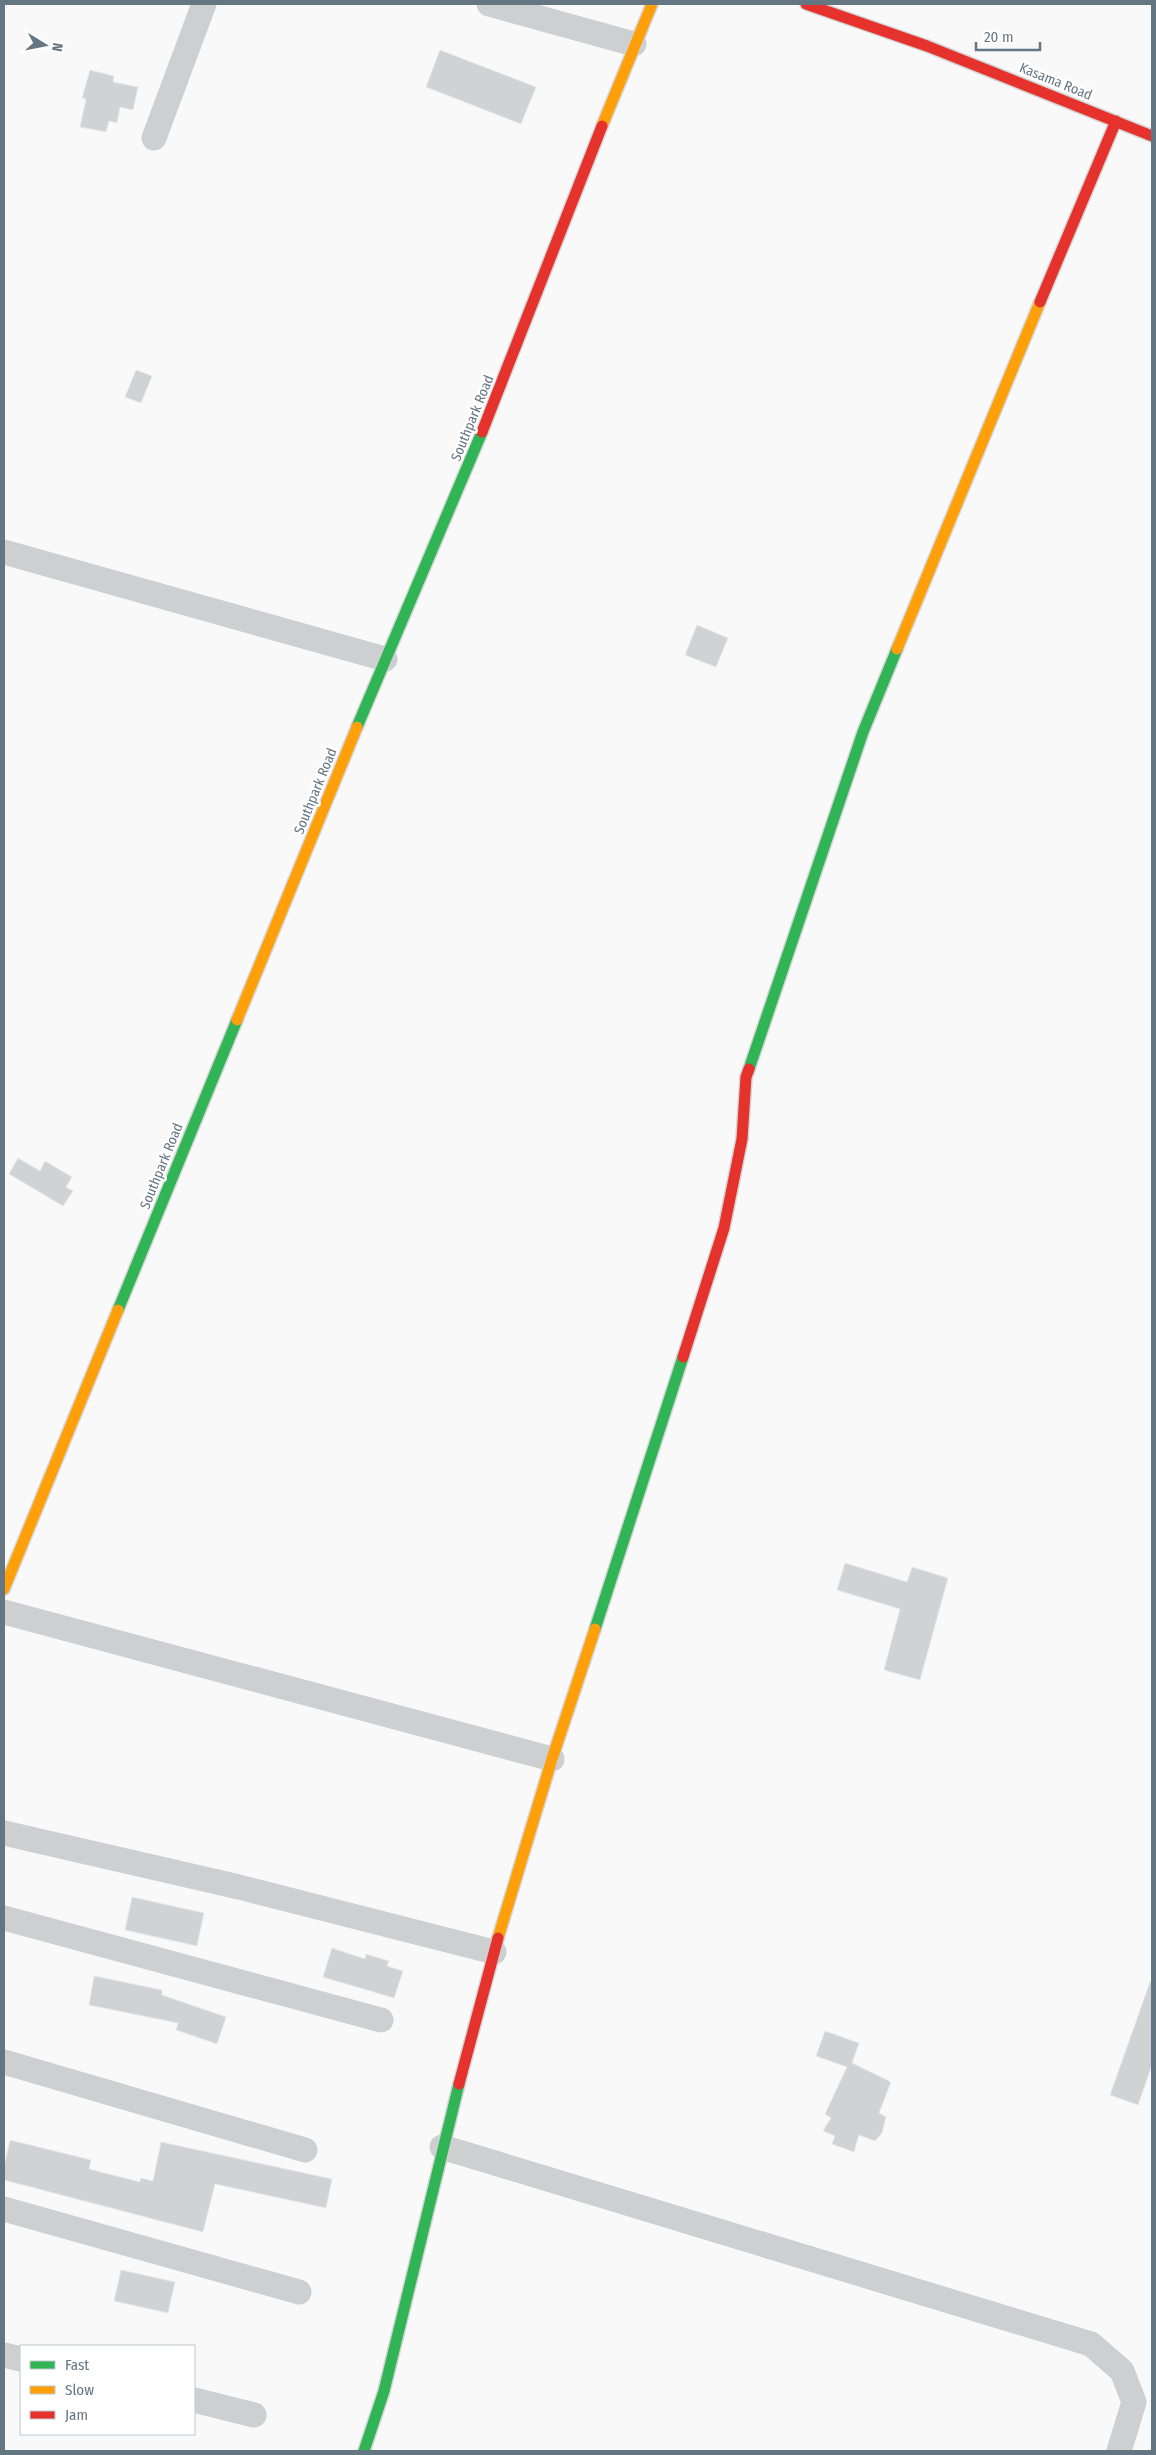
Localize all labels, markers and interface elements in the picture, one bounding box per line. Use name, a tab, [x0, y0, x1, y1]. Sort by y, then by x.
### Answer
north arrow	[20, 20, 70, 70]
scale bar	[976, 20, 1040, 52]
text: 20 m	[984, 28, 1014, 46]
text: N	[48, 42, 66, 53]
street label: Kasama Road	[1017, 59, 1095, 104]
street label: Southpark Road	[447, 373, 497, 464]
street label: Southpark Road	[290, 746, 340, 837]
street label: Southpark Road	[136, 1121, 186, 1212]
legend	[20, 2345, 195, 2435]
text: Fast	[65, 2356, 89, 2374]
text: Slow	[65, 2381, 94, 2399]
text: Jam	[65, 2406, 88, 2424]

